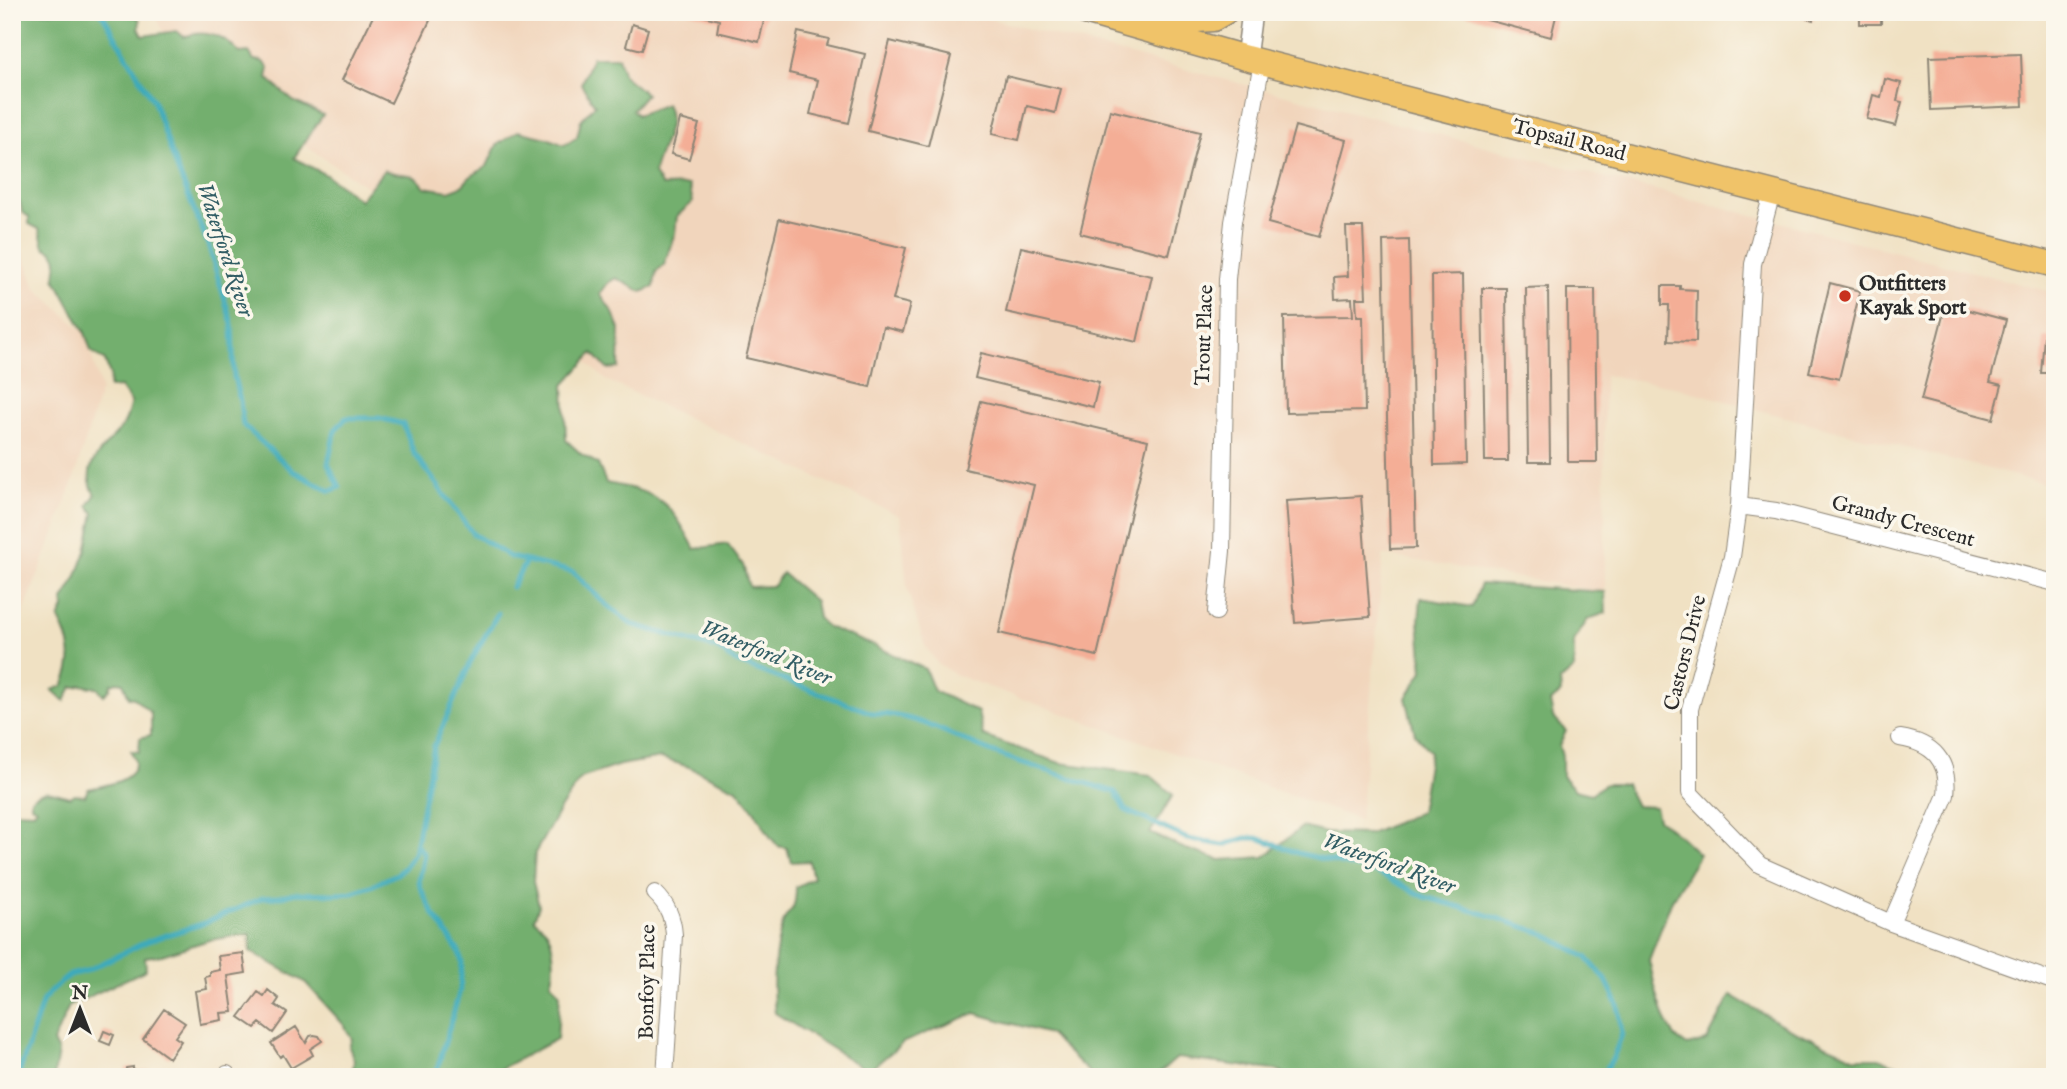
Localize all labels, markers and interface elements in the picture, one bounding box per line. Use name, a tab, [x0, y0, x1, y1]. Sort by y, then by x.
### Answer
street label: Topsail Road	[1509, 114, 1629, 168]
water label: Waterford River	[190, 179, 261, 322]
place label: Outfitters Kayak Sport	[1859, 271, 1967, 322]
street label: Trout Place	[1190, 284, 1220, 386]
marker: Outfitters Kayak Sport	[1837, 288, 1853, 304]
street label: Grandy Crescent	[1828, 490, 1978, 554]
street label: Castors Drive	[1659, 592, 1714, 714]
water label: Waterford River	[696, 613, 837, 693]
water label: Waterford River	[1319, 827, 1460, 902]
street label: Bonfoy Place	[633, 924, 663, 1040]
north arrow	[46, 974, 116, 1044]
text: N	[71, 982, 89, 1006]

